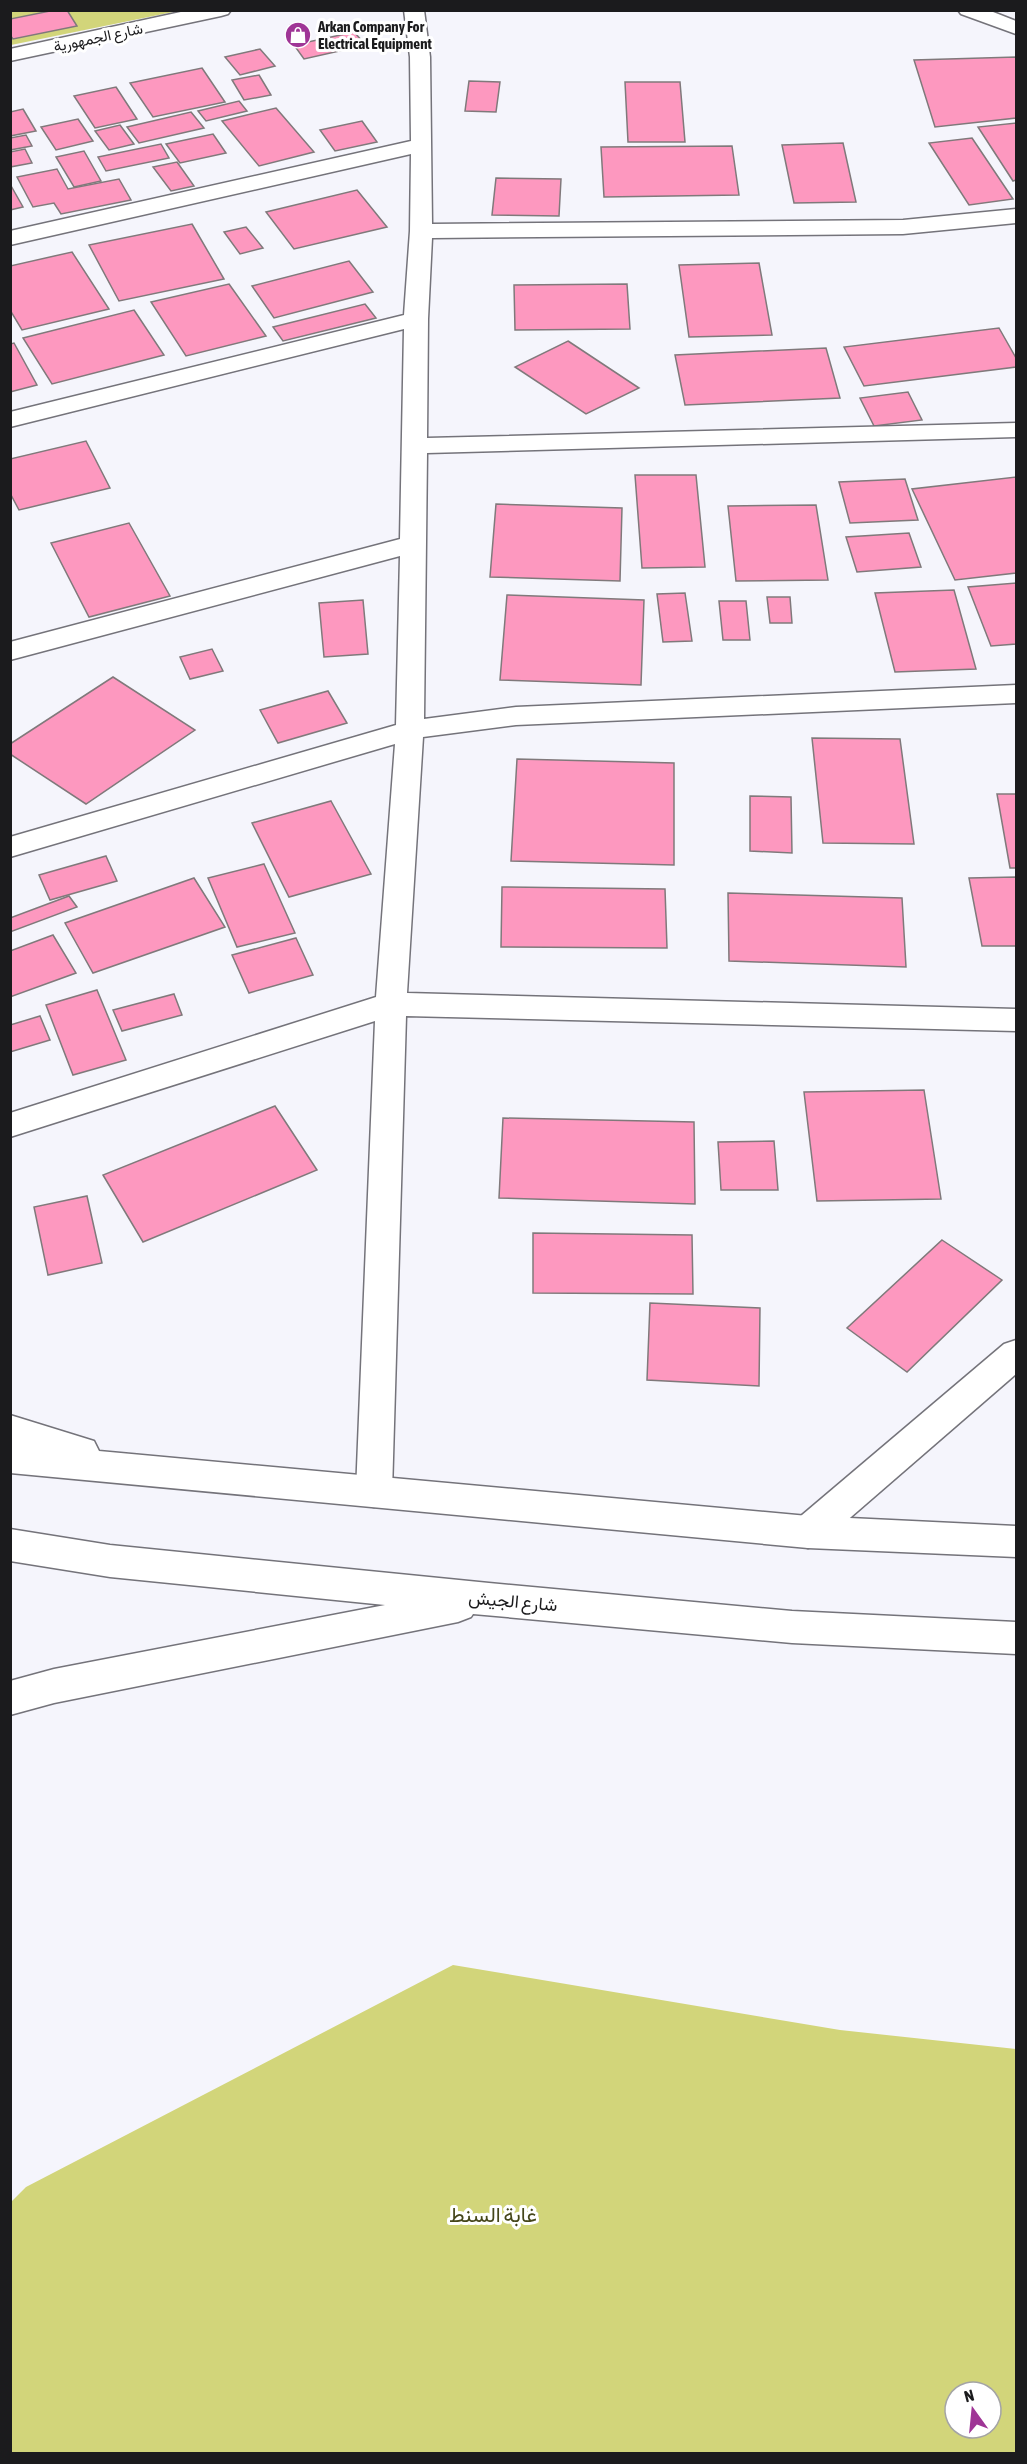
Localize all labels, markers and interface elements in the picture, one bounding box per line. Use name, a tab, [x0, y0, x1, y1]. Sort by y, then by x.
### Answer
place label: Arkan Company For Electrical Equipment	[317, 18, 432, 52]
street label: شارع الجمهورية	[52, 19, 145, 58]
shop icon: Arkan Company For Electrical Equipment	[283, 20, 313, 50]
street label: شارع الجيش	[468, 1587, 558, 1617]
park label: غابة السنط	[449, 2202, 537, 2227]
north arrow	[943, 2380, 1003, 2440]
text: N	[962, 2386, 976, 2405]

